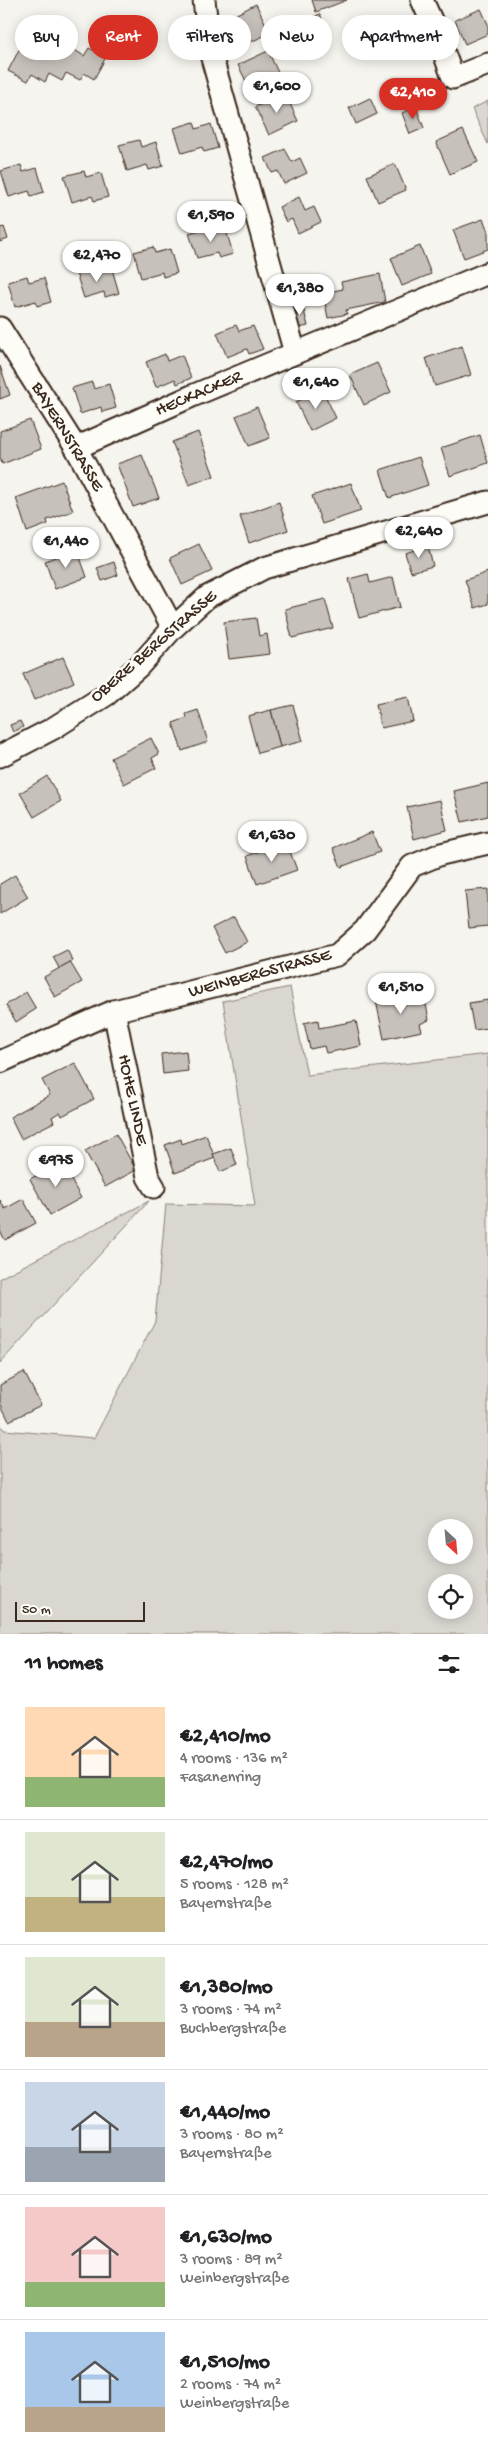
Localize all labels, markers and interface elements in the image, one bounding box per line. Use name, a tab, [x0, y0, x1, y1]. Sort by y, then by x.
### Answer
chip: Buy	[15, 15, 78, 60]
chip: Rent	[88, 15, 158, 60]
chip: Filters	[168, 15, 251, 60]
chip: New	[261, 15, 332, 60]
chip: Apartment	[342, 15, 459, 60]
pin: €1,600	[236, 72, 318, 114]
text: €1,600	[253, 78, 301, 97]
pin: €2,410	[372, 78, 454, 120]
text: €2,410	[390, 84, 436, 103]
pin: €1,590	[170, 200, 252, 243]
text: €1,590	[188, 207, 234, 226]
pin: €2,470	[56, 240, 138, 283]
text: €2,470	[73, 247, 121, 266]
pin: €1,380	[259, 274, 341, 316]
text: €1,380	[276, 280, 324, 299]
street label: HECKACKER	[153, 366, 246, 422]
pin: €1,640	[275, 368, 357, 410]
text: €1,640	[293, 374, 339, 393]
street label: BAYERNSTRASSE	[26, 378, 108, 496]
pin: €2,640	[378, 516, 460, 559]
text: €2,640	[395, 523, 443, 542]
pin: €1,440	[25, 526, 107, 569]
text: €1,440	[43, 533, 89, 552]
street label: OBERE BERGSTRASSE	[87, 586, 222, 708]
pin: €1,630	[231, 820, 313, 863]
text: €1,630	[249, 827, 295, 846]
street label: WEINBERGSTRASSE	[186, 945, 334, 1003]
pin: €1,510	[360, 972, 442, 1015]
text: €1,510	[379, 979, 423, 998]
street label: HOHE LINDE	[112, 1053, 152, 1148]
pin: €975	[26, 1146, 86, 1188]
text: €975	[39, 1152, 73, 1171]
north arrow	[428, 1519, 472, 1564]
map controls	[428, 1519, 473, 1619]
button: locate	[428, 1574, 473, 1619]
scale bar	[15, 1599, 145, 1622]
text: 50 m	[22, 1602, 51, 1619]
icon: filters	[435, 1650, 463, 1678]
text: 11 homes	[25, 1652, 103, 1677]
text: €2,410/mo	[180, 1725, 271, 1750]
icon: home	[65, 1727, 125, 1787]
text: 4 rooms · 136 m²	[180, 1750, 288, 1769]
text: Fasanenring	[180, 1769, 261, 1788]
text: €2,470/mo	[180, 1851, 273, 1876]
icon: home	[65, 1852, 125, 1912]
text: 5 rooms · 128 m²	[180, 1876, 289, 1895]
text: Bayernstraße	[180, 1895, 271, 1914]
text: €1,380/mo	[180, 1976, 273, 2001]
icon: home	[65, 1977, 125, 2037]
text: 3 rooms · 74 m²	[180, 2001, 282, 2020]
text: Buchbergstraße	[180, 2020, 286, 2039]
text: €1,440/mo	[180, 2101, 270, 2126]
icon: home	[65, 2102, 125, 2162]
text: 3 rooms · 80 m²	[180, 2126, 284, 2145]
text: Bayernstraße	[180, 2145, 271, 2164]
text: €1,630/mo	[180, 2226, 272, 2251]
icon: home	[65, 2227, 125, 2287]
text: 3 rooms · 89 m²	[180, 2251, 282, 2270]
text: Weinbergstraße	[180, 2270, 289, 2289]
text: €1,510/mo	[180, 2351, 270, 2376]
icon: home	[65, 2352, 125, 2412]
text: 2 rooms · 74 m²	[180, 2376, 281, 2395]
text: Weinbergstraße	[180, 2395, 289, 2414]

